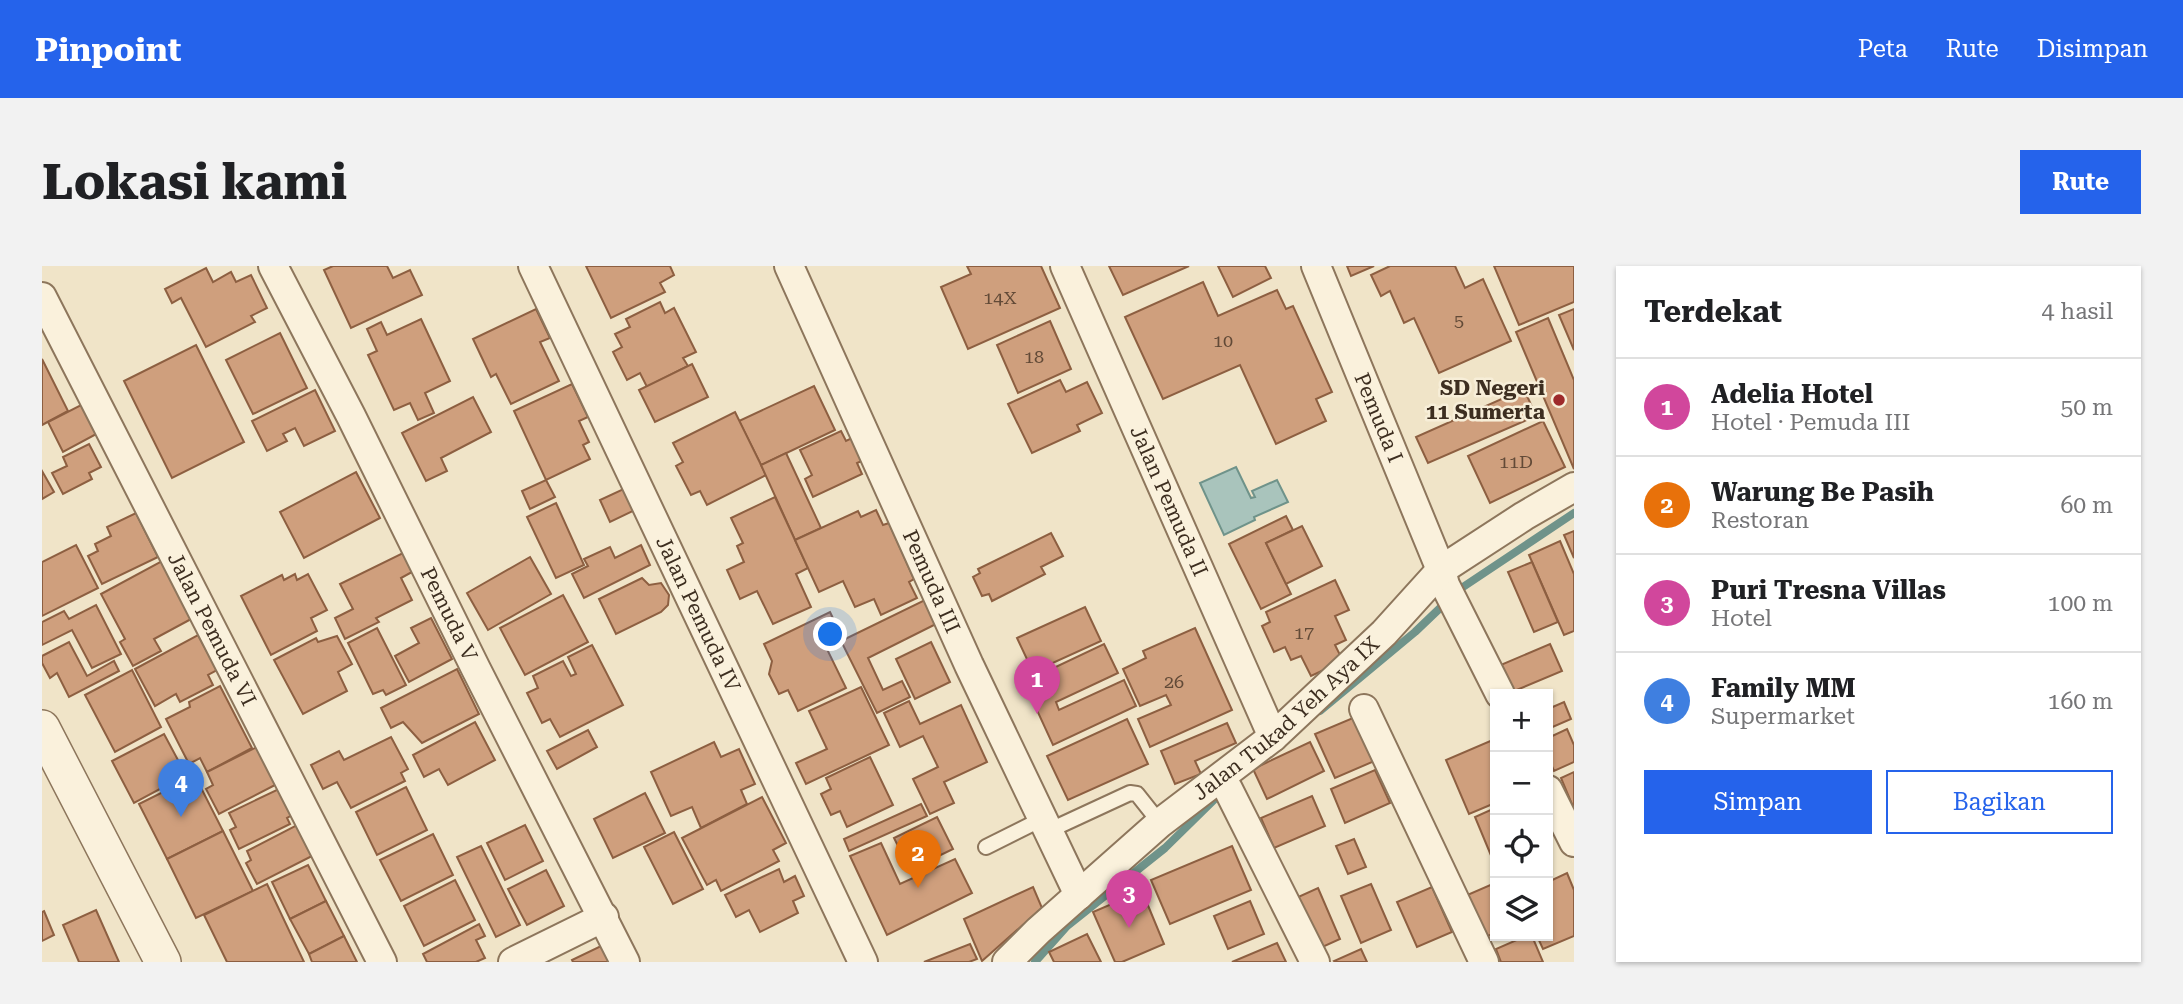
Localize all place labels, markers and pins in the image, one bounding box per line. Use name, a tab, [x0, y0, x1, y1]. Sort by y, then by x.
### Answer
place label: SD Negeri 11 Sumerta	[1426, 376, 1546, 424]
marker: SD Negeri 11 Sumerta	[1551, 392, 1567, 408]
pin: 1	[1014, 656, 1060, 714]
pin: 4	[158, 759, 204, 817]
pin: 2	[895, 830, 941, 888]
pin: 3	[1106, 870, 1152, 928]

